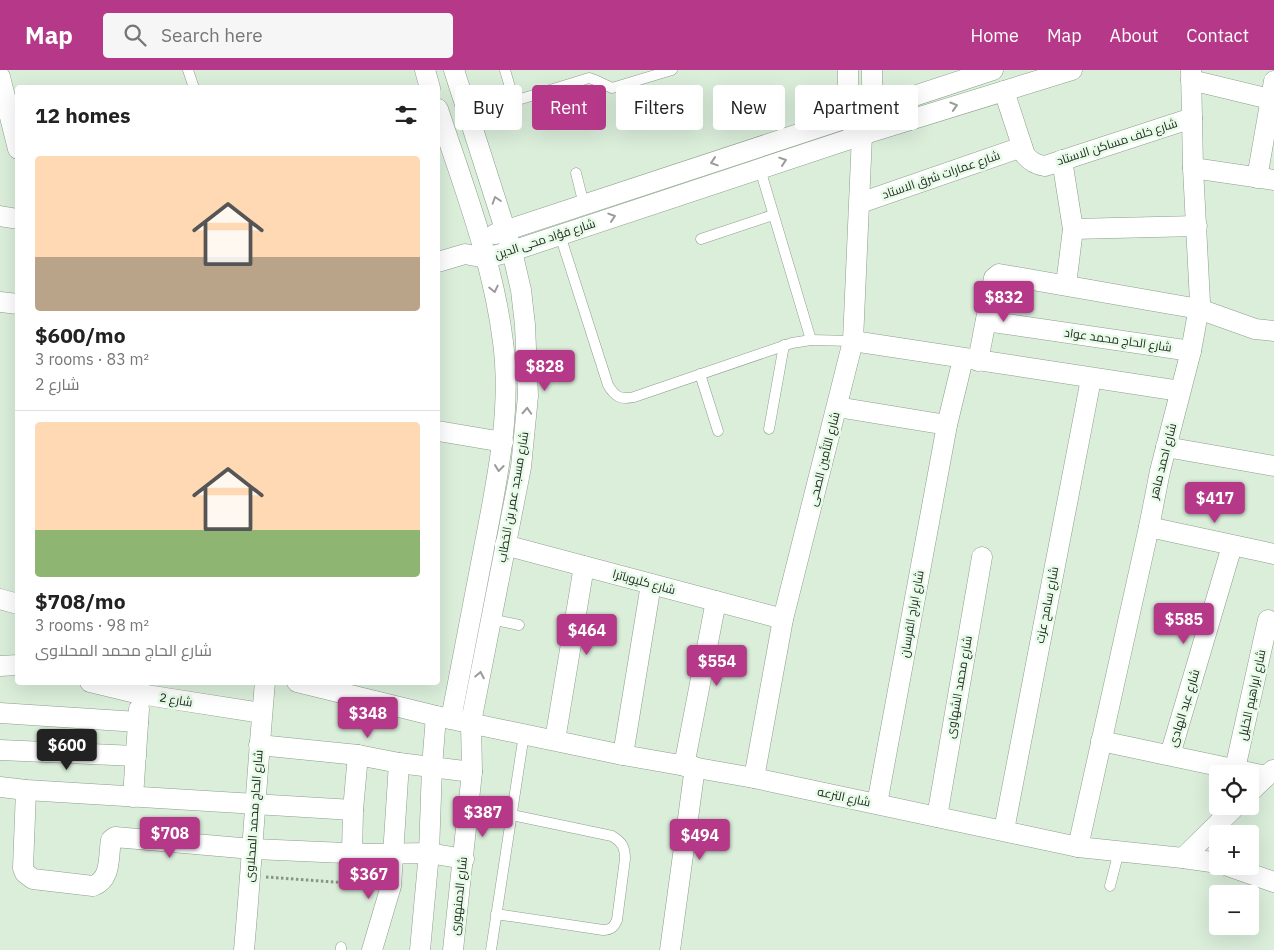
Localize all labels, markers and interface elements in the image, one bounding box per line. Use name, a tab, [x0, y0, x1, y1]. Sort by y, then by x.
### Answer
search box	[103, 13, 453, 58]
text: Map	[25, 19, 73, 51]
icon: search	[121, 21, 149, 49]
text: Search here	[161, 23, 263, 47]
text: Home	[971, 24, 1019, 47]
text: Map	[1047, 24, 1082, 47]
text: About	[1110, 24, 1158, 47]
text: Contact	[1186, 24, 1249, 47]
chip: Buy	[455, 85, 522, 130]
chip: Rent	[532, 85, 606, 130]
chip: Filters	[616, 85, 703, 130]
chip: New	[713, 85, 785, 130]
chip: Apartment	[795, 85, 918, 130]
text: 12 homes	[35, 101, 131, 129]
icon: filters	[392, 101, 420, 129]
one-way arrow	[950, 102, 958, 112]
street label: شارع خلف مساكن الاستاد	[1055, 115, 1179, 169]
street label: شارع عمارات شرق الاستاد	[880, 147, 1002, 203]
one-way arrow	[710, 156, 718, 166]
one-way arrow	[778, 157, 787, 167]
icon: home	[183, 189, 273, 279]
one-way arrow	[492, 196, 502, 205]
one-way arrow	[607, 213, 616, 223]
street label: شارع فؤاد محى الدين	[493, 215, 598, 263]
pin: $832	[974, 280, 1034, 323]
one-way arrow	[488, 284, 499, 293]
text: $832	[985, 287, 1023, 307]
text: $600/mo	[35, 321, 126, 349]
street label: شارع الحاج محمد عواد	[1063, 325, 1173, 355]
text: 3 rooms · 83 m²	[35, 349, 149, 369]
pin: $828	[515, 350, 575, 392]
text: $828	[526, 356, 564, 376]
text: شارع 2	[35, 374, 79, 394]
one-way arrow	[521, 407, 532, 415]
street label: شارع التأمين الصحى	[805, 410, 843, 508]
street label: شارع احمد ماهر	[1146, 421, 1180, 502]
street label: شارع مسجد عمر بن الخطاب	[494, 430, 532, 564]
icon: home	[183, 454, 273, 544]
one-way arrow	[494, 464, 505, 472]
pin: $417	[1185, 482, 1245, 524]
text: $417	[1196, 488, 1234, 508]
street label: شارع سامح عزت	[1032, 565, 1062, 645]
street label: شارع كليوباترا	[611, 566, 677, 598]
street label: شارع ابراج الفرسان	[896, 569, 928, 659]
text: $708/mo	[35, 587, 126, 615]
pin: $585	[1154, 602, 1214, 645]
text: $585	[1165, 609, 1203, 629]
pin: $464	[557, 614, 617, 656]
text: 3 rooms · 98 m²	[35, 615, 149, 635]
text: $464	[568, 620, 606, 640]
street label: شارع محمد الشهاوى	[942, 634, 976, 740]
text: شارع الحاج محمد المحلاوى	[35, 640, 212, 660]
pin: $554	[687, 644, 747, 687]
street label: شارع ابراهيم الخليل	[1235, 648, 1269, 742]
text: $554	[698, 651, 736, 671]
street label: شارع عبد الهادى	[1165, 667, 1203, 749]
one-way arrow	[475, 670, 485, 679]
street label: شارع 2	[158, 689, 194, 711]
pin: $348	[338, 696, 398, 739]
text: $348	[349, 703, 387, 723]
pin: $600	[37, 728, 97, 771]
text: $600	[48, 735, 86, 755]
street label: شارع الحاج محمد المحلاوى	[241, 749, 267, 883]
map controls	[1209, 765, 1259, 935]
button: locate	[1209, 765, 1259, 815]
street label: شارع الترعه	[816, 784, 872, 810]
pin: $387	[453, 796, 513, 838]
text: $387	[464, 802, 502, 822]
pin: $708	[140, 816, 200, 859]
pin: $494	[670, 818, 730, 861]
text: $708	[151, 823, 189, 843]
text: $494	[681, 825, 719, 845]
button: +	[1209, 825, 1259, 875]
street label: شارع الدمنهورى	[447, 856, 471, 936]
pin: $367	[339, 858, 399, 900]
text: $367	[350, 864, 388, 884]
button: −	[1209, 885, 1259, 935]

